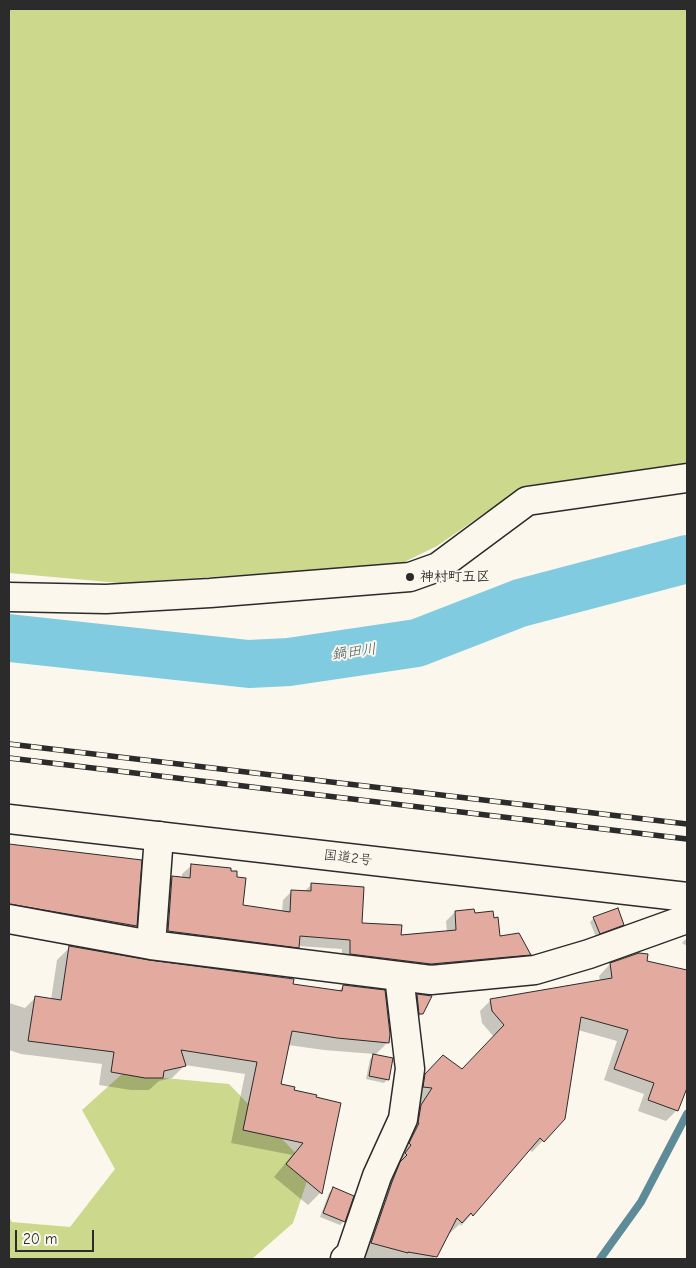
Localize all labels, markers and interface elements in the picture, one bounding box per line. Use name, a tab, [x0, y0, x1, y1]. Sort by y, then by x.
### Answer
place label: 神村町五区	[420, 569, 490, 585]
marker: 神村町五区	[404, 571, 416, 583]
water label: 鍋田川	[330, 640, 378, 664]
street label: 国道2号	[322, 847, 374, 869]
scale bar	[18, 1220, 96, 1252]
text: 20 m	[23, 1230, 57, 1248]

